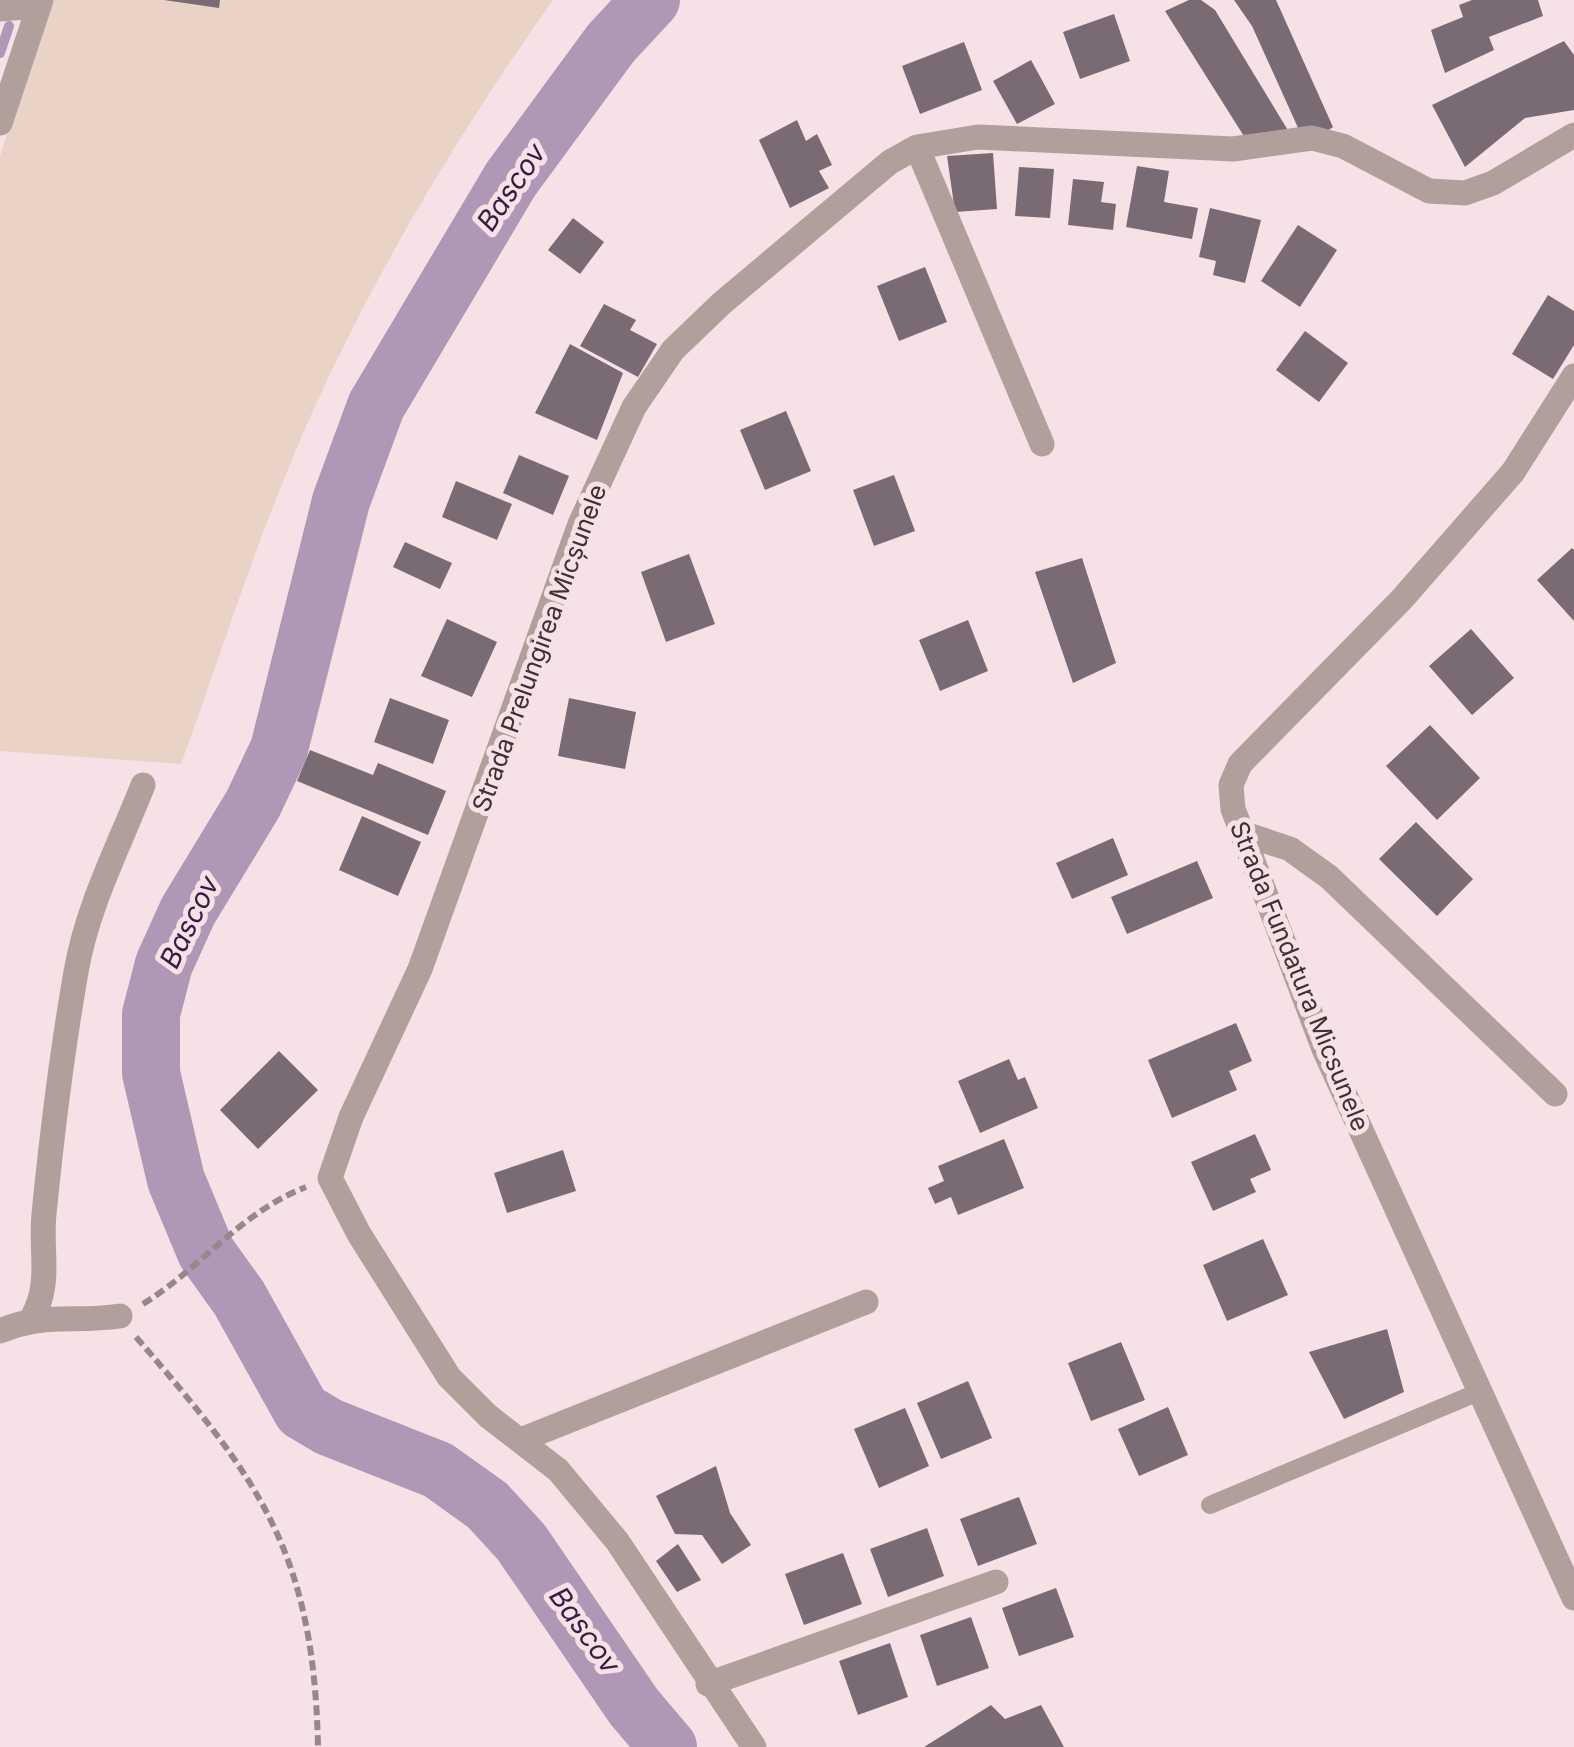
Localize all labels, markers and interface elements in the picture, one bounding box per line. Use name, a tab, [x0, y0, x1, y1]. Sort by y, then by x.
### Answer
water label: Bascov	[469, 136, 553, 237]
street label: Strada Prelungirea Micșunele	[466, 480, 612, 816]
street label: Strada Fundatura Micsunele	[1224, 817, 1376, 1135]
water label: Bascov	[152, 869, 226, 974]
water label: Bascov	[542, 1580, 628, 1681]

